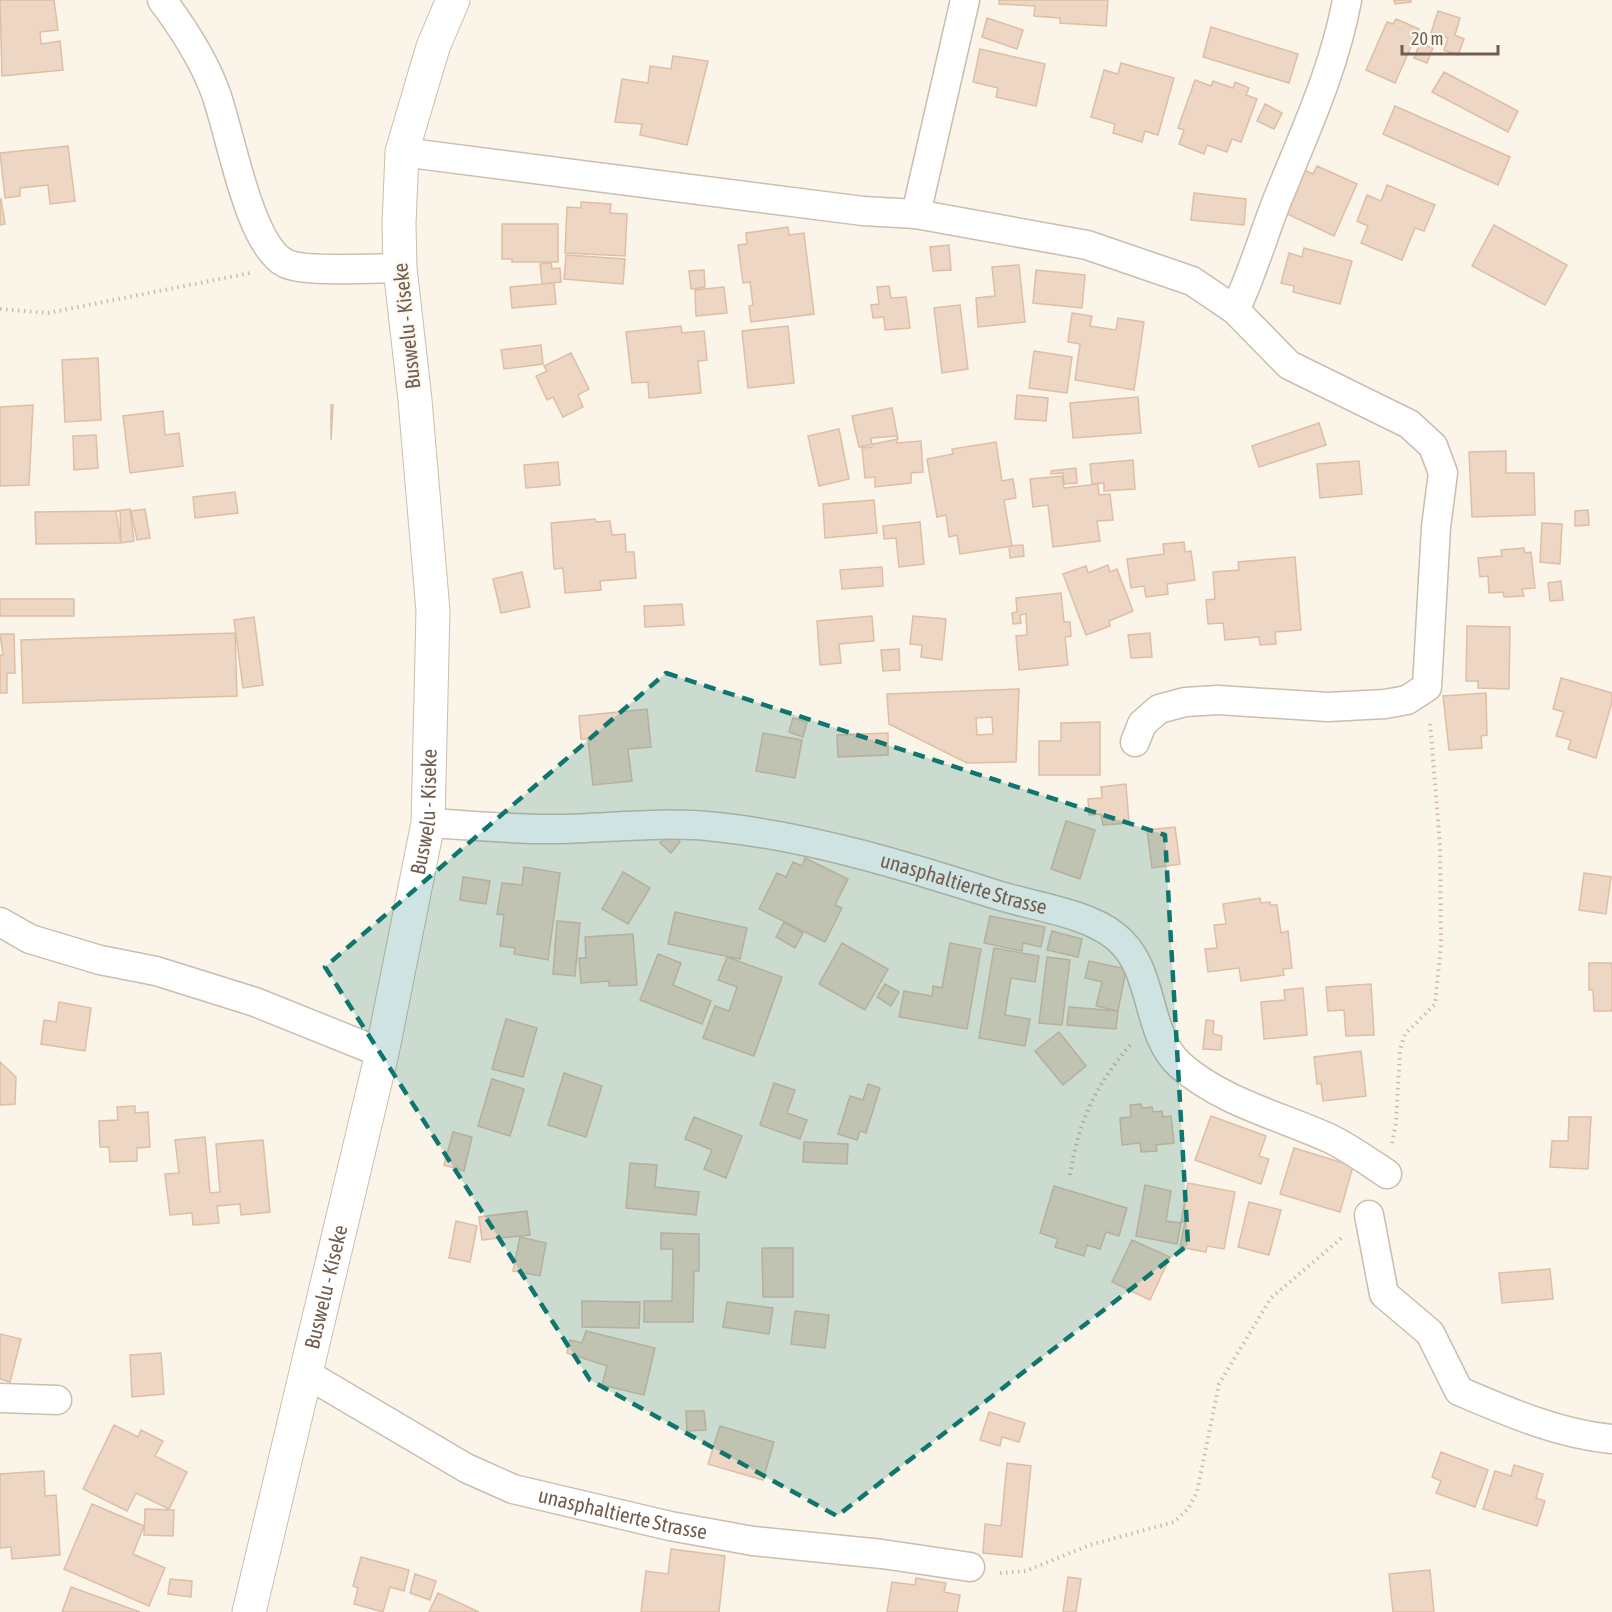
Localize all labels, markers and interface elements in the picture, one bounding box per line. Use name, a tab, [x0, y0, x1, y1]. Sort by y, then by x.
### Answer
scale bar	[1402, 18, 1498, 56]
text: 20 m	[1411, 28, 1443, 49]
street label: Buswelu - Kiseke	[387, 262, 425, 390]
street label: Buswelu - Kiseke	[405, 749, 441, 877]
street label: unasphaltierte Strasse	[878, 847, 1050, 918]
street label: Buswelu - Kiseke	[299, 1222, 352, 1351]
street label: unasphaltierte Strasse	[536, 1482, 709, 1544]

